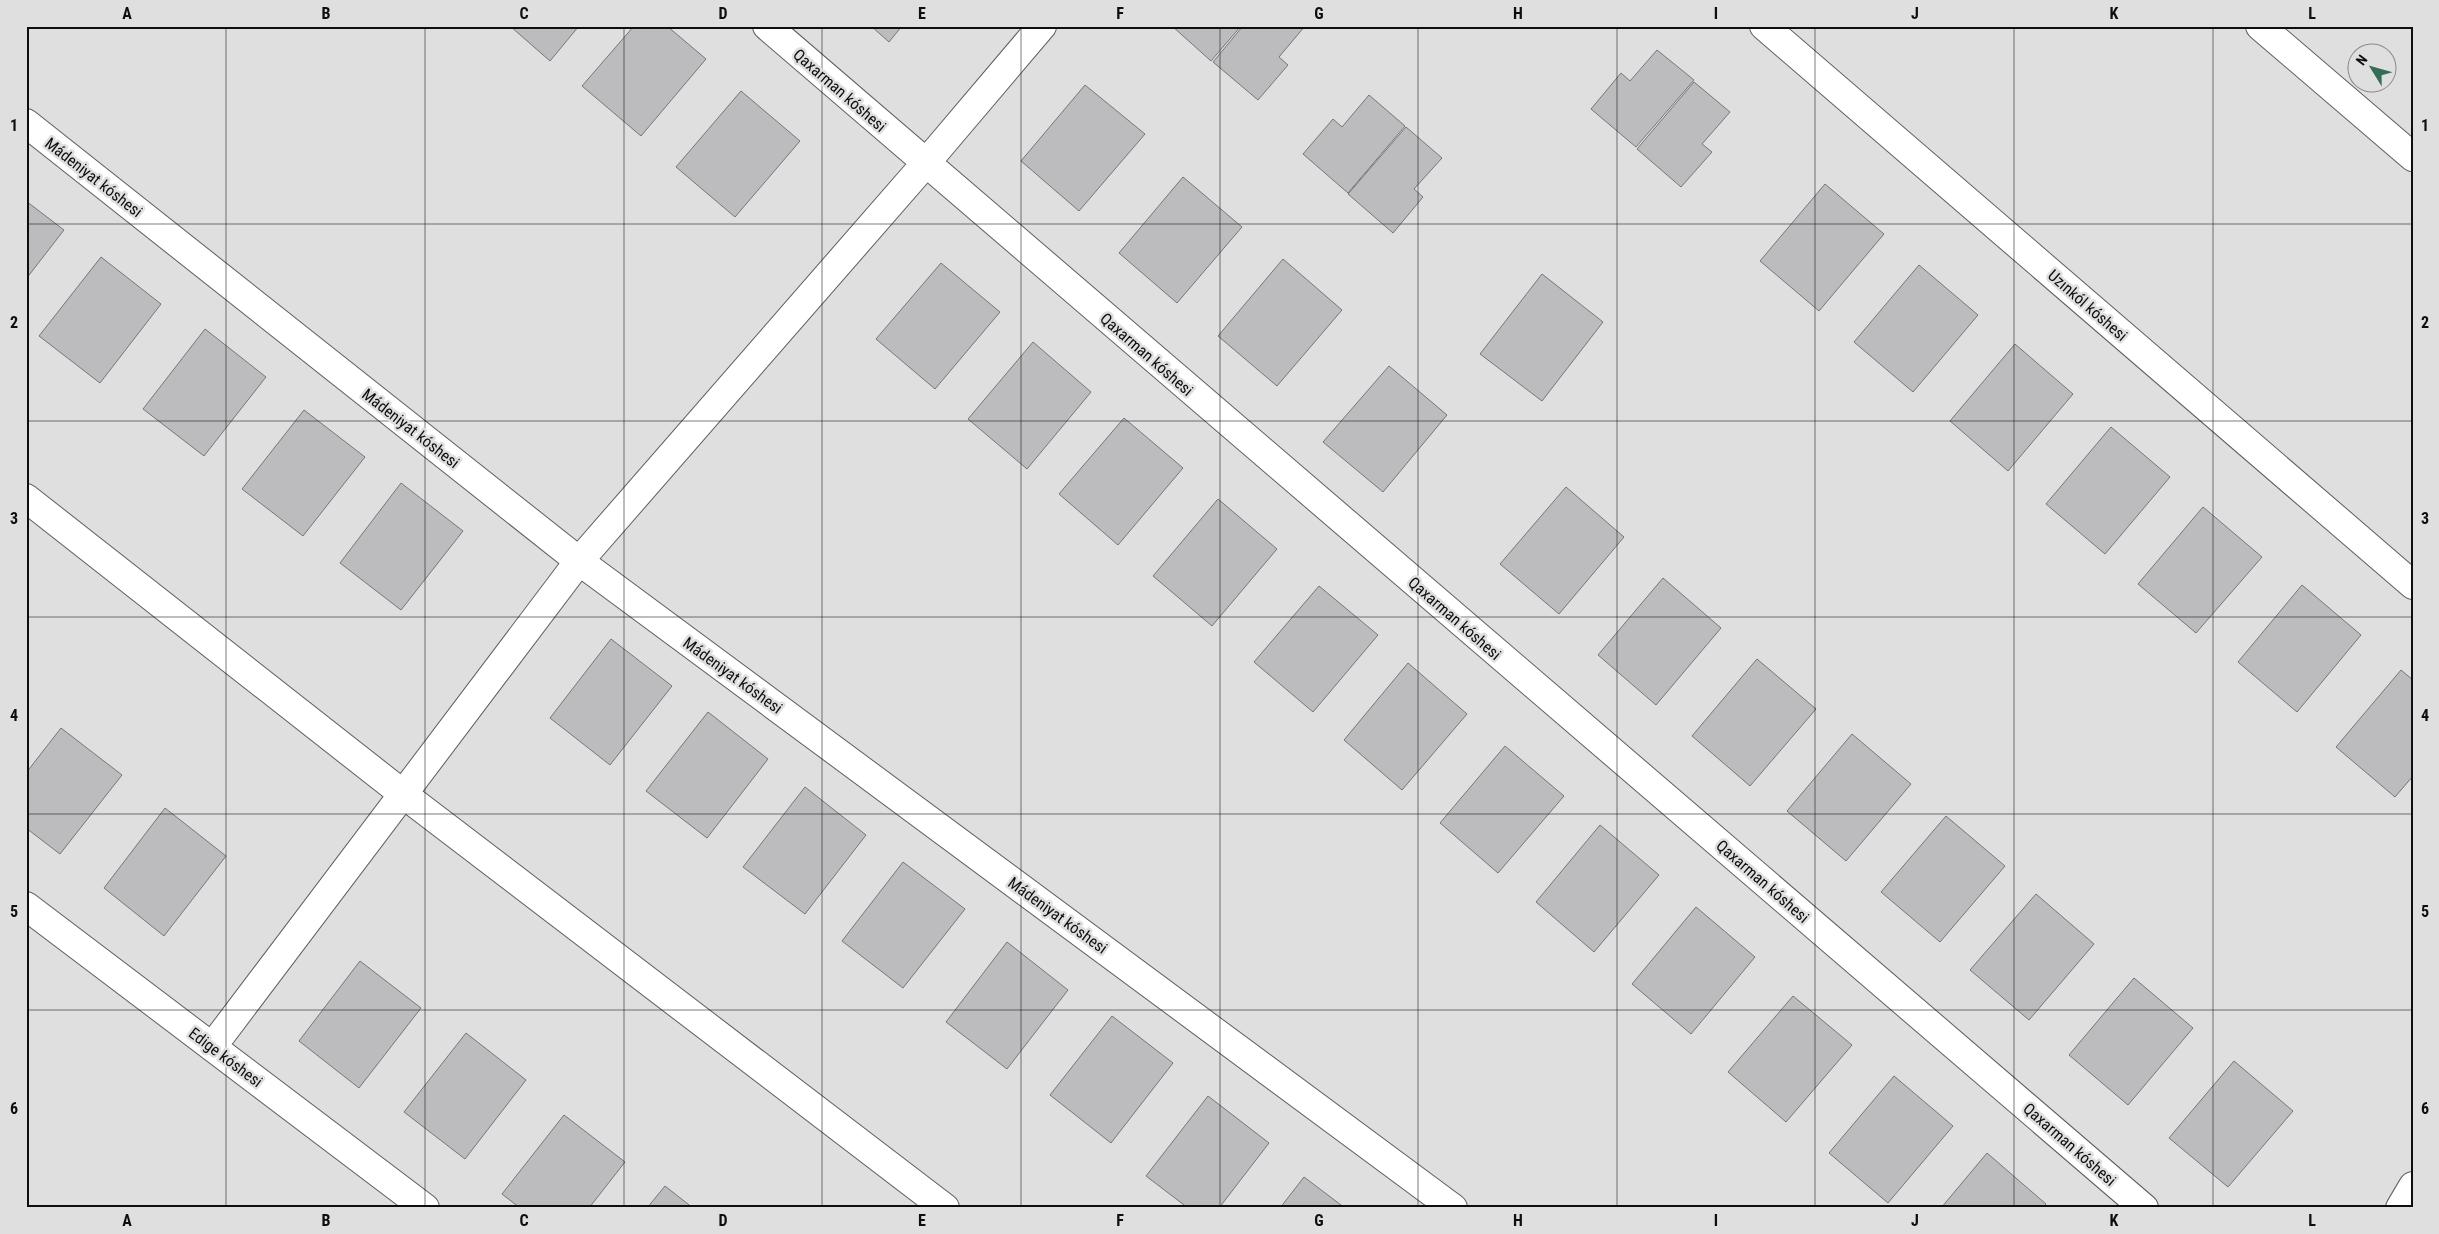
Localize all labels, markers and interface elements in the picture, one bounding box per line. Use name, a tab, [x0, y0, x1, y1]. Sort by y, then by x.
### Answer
text: A	[122, 4, 132, 23]
text: B	[322, 4, 331, 23]
text: C	[519, 4, 529, 23]
text: D	[718, 4, 728, 23]
text: E	[918, 4, 926, 23]
text: F	[1116, 4, 1124, 23]
text: G	[1314, 4, 1324, 23]
text: H	[1513, 4, 1523, 23]
text: I	[1714, 4, 1718, 23]
text: J	[1911, 4, 1919, 23]
text: K	[2110, 4, 2119, 23]
text: L	[2308, 4, 2316, 23]
north arrow	[2346, 42, 2396, 92]
street label: Qaxarman kóshesi	[789, 45, 890, 136]
text: N	[2353, 52, 2371, 68]
text: 1	[10, 116, 18, 135]
text: 1	[2421, 116, 2429, 135]
street label: Mádeniyat kóshesi	[41, 134, 146, 221]
street label: Uzınkól kóshesi	[2044, 266, 2131, 345]
street label: Qaxarman kóshesi	[1096, 309, 1197, 400]
text: 2	[10, 313, 18, 332]
text: 2	[2421, 313, 2429, 332]
street label: Mádeniyat kóshesi	[358, 385, 463, 472]
text: 3	[10, 509, 18, 528]
text: 3	[2421, 509, 2429, 528]
street label: Qaxarman kóshesi	[1404, 573, 1505, 664]
street label: Mádeniyat kóshesi	[679, 633, 786, 718]
text: 4	[10, 706, 18, 725]
text: 4	[2421, 706, 2429, 725]
street label: Qaxarman kóshesi	[1712, 836, 1813, 927]
street label: Mádeniyat kóshesi	[1004, 873, 1111, 958]
text: 5	[10, 902, 18, 921]
text: 5	[2421, 902, 2429, 921]
street label: Edige kóshesi	[185, 1024, 266, 1091]
text: 6	[10, 1099, 18, 1118]
street label: Qaxarman kóshesi	[2019, 1099, 2120, 1190]
text: 6	[2421, 1099, 2429, 1118]
text: A	[122, 1211, 132, 1230]
text: B	[322, 1211, 331, 1230]
text: C	[519, 1211, 529, 1230]
text: D	[718, 1211, 728, 1230]
text: E	[918, 1211, 926, 1230]
text: F	[1116, 1211, 1124, 1230]
text: G	[1314, 1211, 1324, 1230]
text: H	[1513, 1211, 1523, 1230]
text: I	[1714, 1211, 1718, 1230]
text: J	[1911, 1211, 1919, 1230]
text: K	[2110, 1211, 2119, 1230]
text: L	[2308, 1211, 2316, 1230]

